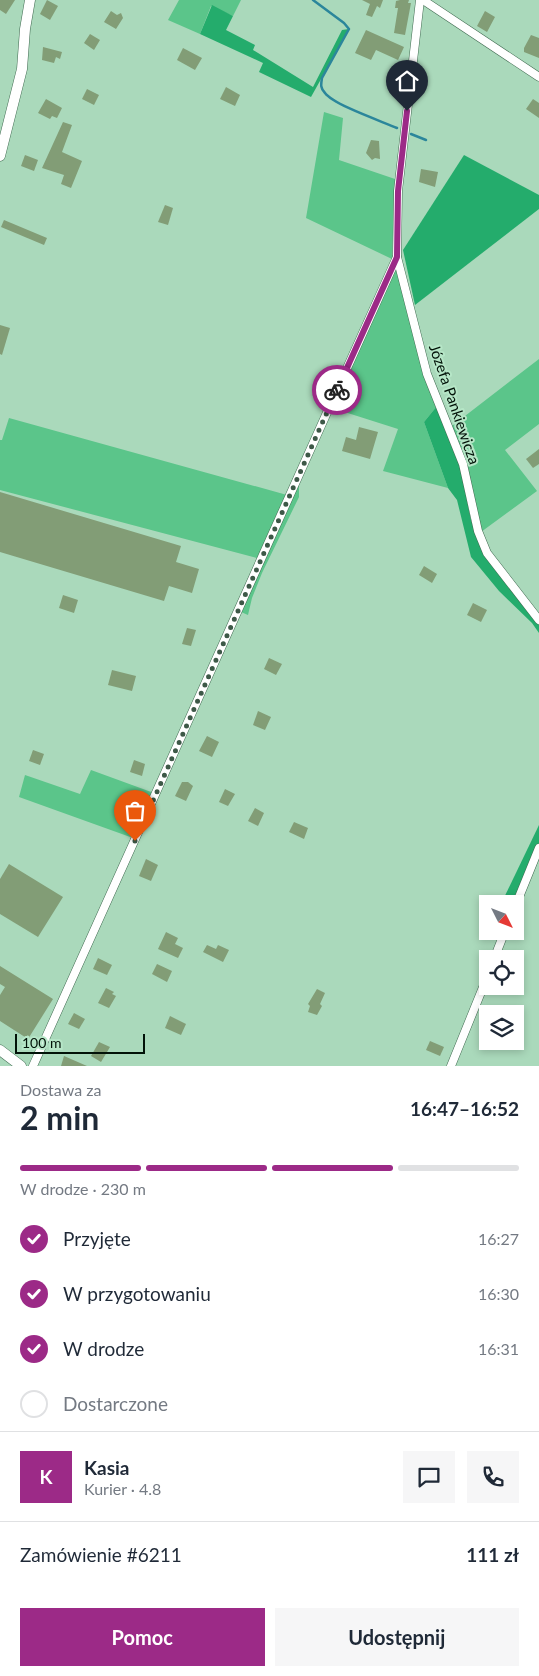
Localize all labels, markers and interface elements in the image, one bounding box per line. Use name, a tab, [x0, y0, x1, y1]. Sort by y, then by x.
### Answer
pin	[386, 60, 428, 111]
icon: home	[393, 67, 421, 95]
street label: Józefa Pankiewicza	[426, 342, 484, 466]
courier	[312, 365, 362, 415]
icon: bike	[323, 376, 351, 404]
pin	[114, 790, 156, 841]
icon: bag	[121, 797, 149, 825]
north arrow	[479, 895, 524, 940]
map controls	[479, 895, 524, 1050]
button: locate	[479, 950, 524, 995]
button: layers	[479, 1005, 524, 1050]
scale bar	[15, 1031, 145, 1054]
text: 100 m	[22, 1034, 61, 1051]
text: Dostawa za	[20, 1080, 101, 1099]
text: 16:47–16:52	[410, 1097, 519, 1120]
text: 2 min	[20, 1098, 99, 1137]
text: W drodze · 230 m	[20, 1179, 146, 1198]
icon: check	[20, 1225, 48, 1253]
text: Przyjęte	[63, 1227, 131, 1250]
text: 16:27	[478, 1229, 519, 1248]
icon: check	[20, 1280, 48, 1308]
text: W przygotowaniu	[63, 1282, 211, 1305]
text: 16:30	[478, 1284, 519, 1303]
icon: check	[20, 1335, 48, 1363]
text: W drodze	[63, 1337, 144, 1360]
text: 16:31	[478, 1339, 519, 1358]
text: Dostarczone	[63, 1392, 168, 1415]
button: chat	[403, 1451, 455, 1503]
button: phone	[467, 1451, 519, 1503]
text: Kasia	[84, 1456, 129, 1479]
text: K	[39, 1465, 53, 1488]
text: Kurier · 4.8	[84, 1479, 161, 1498]
text: Zamówienie #6211	[20, 1543, 182, 1566]
text: 111 zł	[466, 1543, 519, 1566]
button: Pomoc	[20, 1608, 265, 1666]
button: Udostępnij	[275, 1608, 519, 1666]

